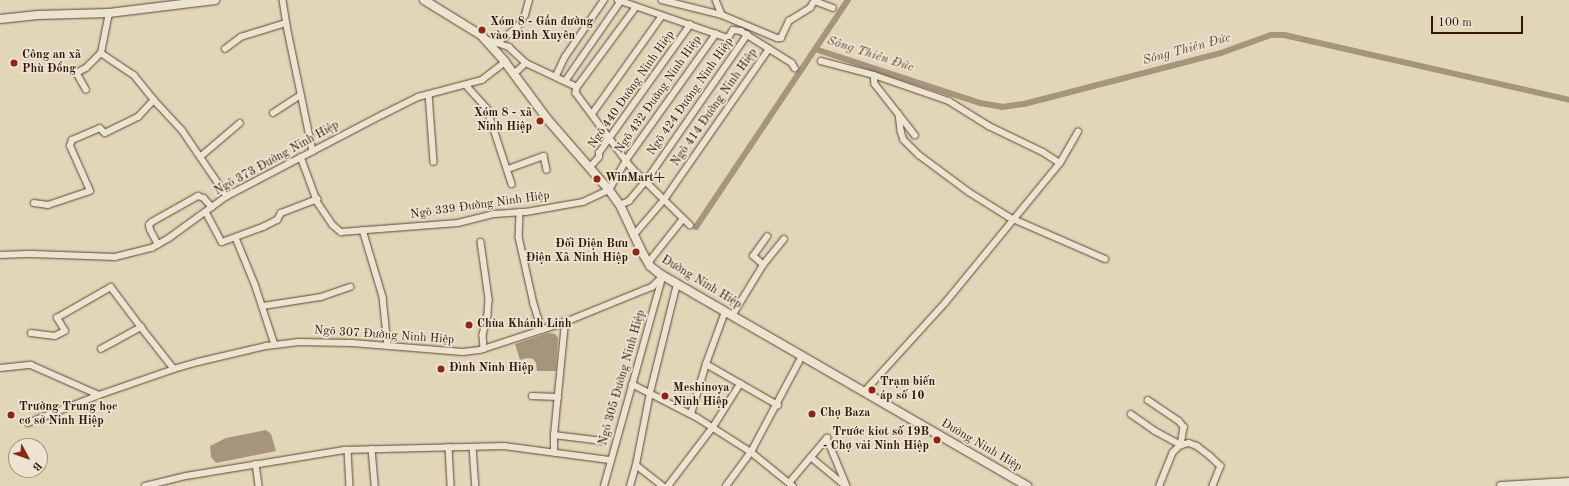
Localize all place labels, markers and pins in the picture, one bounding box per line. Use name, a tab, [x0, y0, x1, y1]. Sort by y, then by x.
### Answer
place label: Xóm 8 - Gần đường vào Đình Xuyên	[490, 16, 593, 44]
marker: Xóm 8 - Gần đường vào Đình Xuyên	[477, 25, 487, 35]
place label: Công an xã Phù Đổng	[22, 49, 81, 77]
marker: Công an xã Phù Đổng	[9, 58, 19, 68]
place label: Xóm 8 - xã Ninh Hiệp	[474, 107, 532, 135]
marker: Xóm 8 - xã Ninh Hiệp	[535, 116, 545, 126]
place label: WinMart+	[605, 172, 665, 186]
marker: WinMart+	[592, 174, 602, 184]
place label: Đối Diện Bưu Điện Xã Ninh Hiệp	[526, 238, 628, 266]
marker: Đối Diện Bưu Điện Xã Ninh Hiệp	[631, 247, 641, 257]
place label: Chùa Khánh Linh	[477, 318, 571, 332]
marker: Chùa Khánh Linh	[464, 320, 474, 330]
place label: Đình Ninh Hiệp	[449, 362, 534, 376]
marker: Đình Ninh Hiệp	[436, 364, 446, 374]
place label: Trạm biến áp số 10	[880, 376, 935, 404]
place label: Meshinoya Ninh Hiệp	[673, 382, 729, 410]
marker: Trạm biến áp số 10	[867, 385, 877, 395]
marker: Meshinoya Ninh Hiệp	[660, 391, 670, 401]
place label: Trường Trung học cơ sở Ninh Hiệp	[19, 401, 118, 429]
place label: Chợ Baza	[820, 407, 870, 421]
marker: Chợ Baza	[807, 409, 817, 419]
marker: Trường Trung học cơ sở Ninh Hiệp	[6, 410, 16, 420]
place label: Trước kiot số 19B - Chợ vải Ninh Hiệp	[823, 426, 929, 454]
marker: Trước kiot số 19B - Chợ vải Ninh Hiệp	[932, 435, 942, 445]

